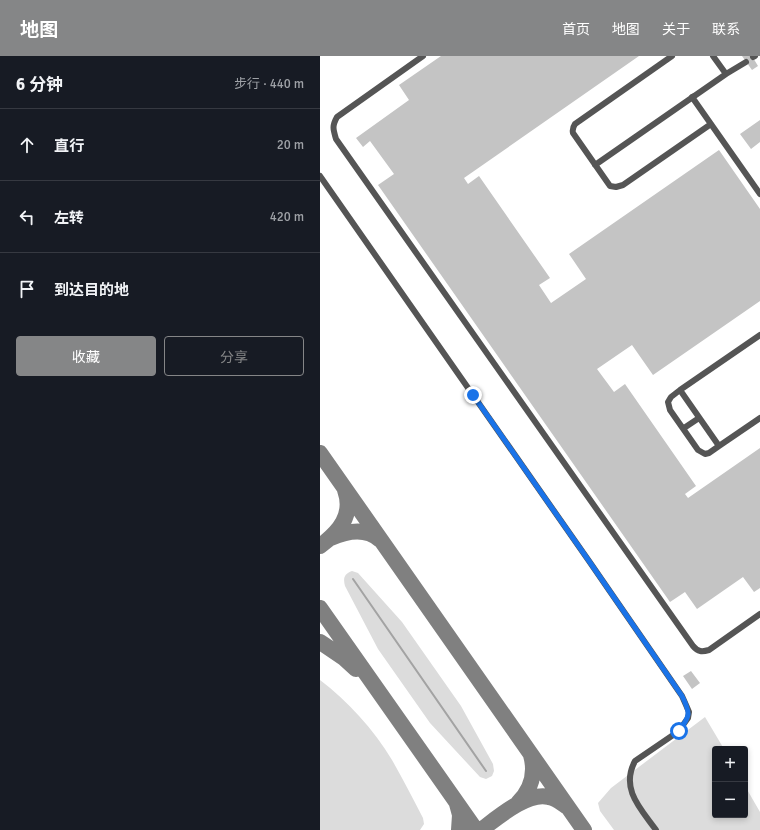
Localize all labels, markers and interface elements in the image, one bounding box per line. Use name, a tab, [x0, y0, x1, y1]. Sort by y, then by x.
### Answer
text: 地图	[20, 18, 58, 42]
text: 首页	[562, 21, 590, 38]
text: 地图	[612, 21, 640, 38]
text: 关于	[662, 21, 690, 38]
text: 联系	[712, 21, 740, 38]
text: 6 分钟	[16, 74, 63, 95]
text: 步行 · 440 m	[234, 76, 304, 92]
icon: ahead	[16, 134, 38, 156]
text: 直行	[54, 137, 84, 155]
text: 20 m	[277, 137, 304, 153]
icon: left	[16, 206, 38, 228]
text: 左转	[54, 209, 84, 227]
text: 420 m	[270, 209, 304, 225]
icon: arrive	[16, 278, 38, 300]
text: 到达目的地	[54, 281, 129, 299]
button: 收藏	[16, 336, 156, 376]
button: 分享	[164, 336, 304, 376]
route end	[464, 386, 482, 404]
route start	[670, 722, 688, 740]
map controls	[712, 746, 748, 818]
button: +	[712, 746, 748, 782]
button: −	[712, 782, 748, 818]

